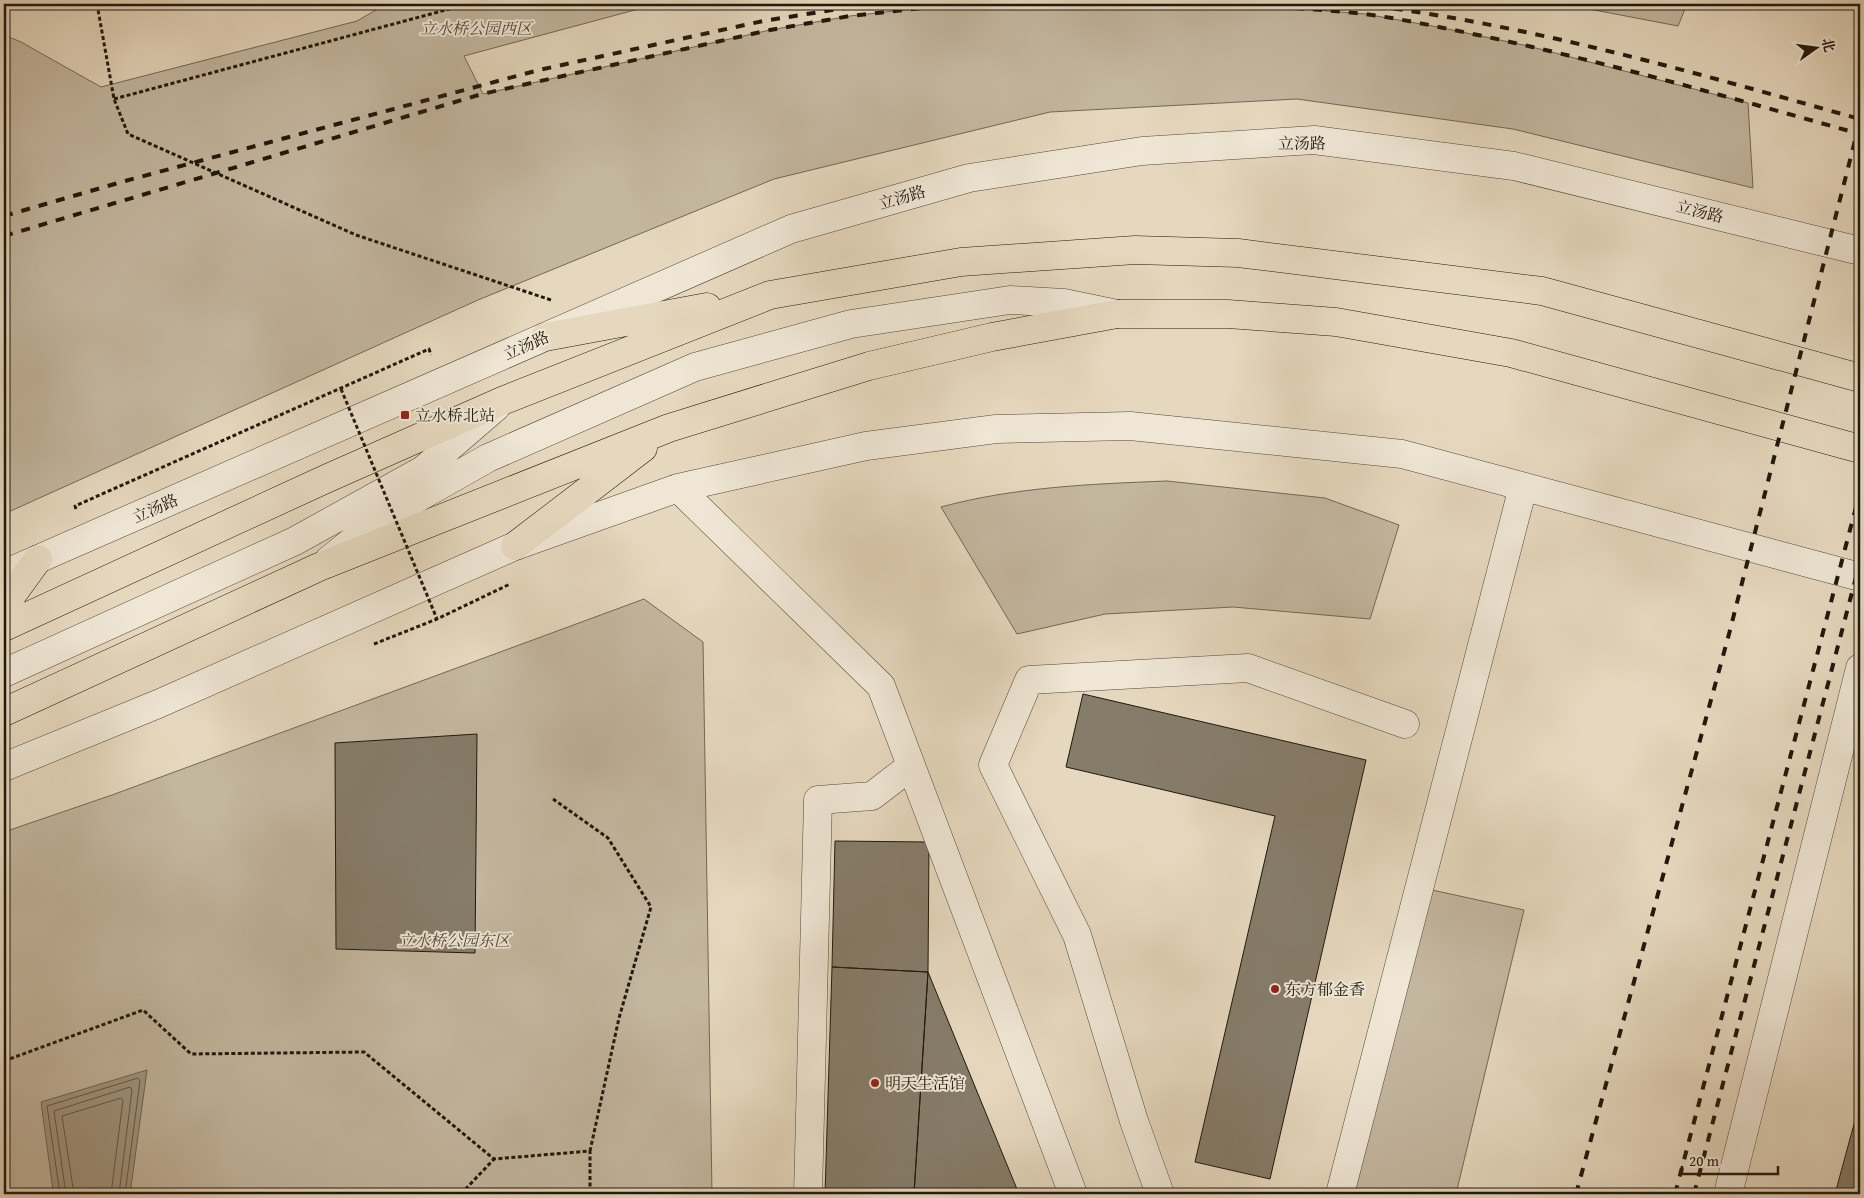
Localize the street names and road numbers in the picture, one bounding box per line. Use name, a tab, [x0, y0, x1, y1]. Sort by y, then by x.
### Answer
street label: 立汤路	[1278, 131, 1326, 155]
street label: 立汤路	[876, 179, 928, 215]
street label: 立汤路	[1674, 194, 1726, 228]
street label: 立汤路	[499, 324, 553, 366]
street label: 立汤路	[128, 487, 182, 529]

